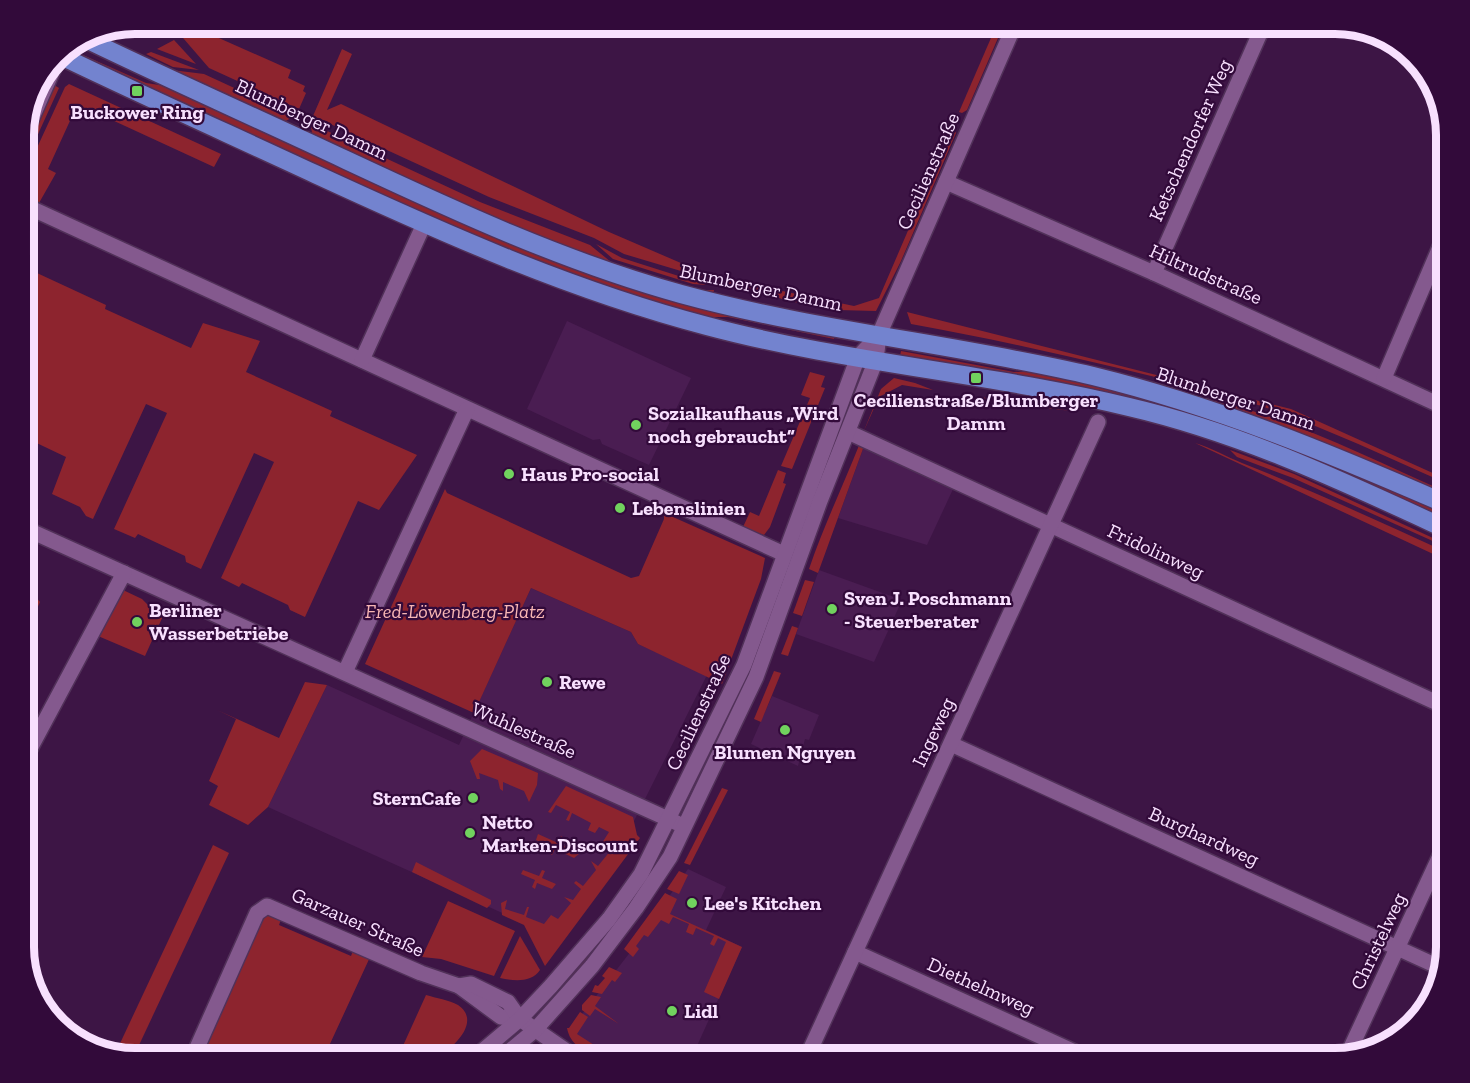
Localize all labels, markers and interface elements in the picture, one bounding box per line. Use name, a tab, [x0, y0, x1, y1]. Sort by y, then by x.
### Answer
street label: Ketschendorfer Weg	[1144, 55, 1237, 225]
street label: Blumberger Damm	[232, 73, 393, 165]
marker: Buckower Ring	[130, 84, 144, 98]
place label: Buckower Ring	[70, 100, 204, 124]
street label: Cecilienstraße	[891, 109, 965, 233]
street label: Hiltrudstraße	[1146, 238, 1266, 310]
street label: Blumberger Damm	[678, 258, 845, 316]
street label: Blumberger Damm	[1154, 361, 1319, 435]
marker: Cecilienstraße/Blumberger Damm	[969, 371, 983, 385]
place label: Cecilienstraße/Blumberger Damm	[854, 388, 1099, 435]
place label: Sozialkaufhaus „Wird noch gebraucht“	[648, 401, 839, 448]
marker: Sozialkaufhaus „Wird noch gebraucht“	[629, 418, 643, 432]
place label: Haus Pro-social	[521, 462, 660, 486]
marker: Haus Pro-social	[502, 467, 516, 481]
place label: Lebenslinien	[632, 496, 746, 520]
marker: Lebenslinien	[613, 501, 627, 515]
street label: Fridolinweg	[1104, 518, 1208, 584]
place label: Sven J. Poschmann - Steuerberater	[844, 586, 1011, 633]
place label: Berliner Wasserbetriebe	[149, 598, 289, 645]
park label: Fred-Löwenberg-Platz	[365, 599, 545, 623]
marker: Sven J. Poschmann - Steuerberater	[825, 602, 839, 616]
marker: Berliner Wasserbetriebe	[130, 615, 144, 629]
street label: Cecilienstraße	[661, 650, 735, 774]
place label: Rewe	[559, 670, 606, 694]
marker: Rewe	[540, 675, 554, 689]
street label: Ingeweg	[907, 694, 959, 770]
street label: Wuhlestraße	[468, 696, 580, 764]
marker: Blumen Nguyen	[778, 723, 792, 737]
place label: Blumen Nguyen	[714, 740, 856, 764]
place label: SternCafe	[372, 786, 461, 810]
marker: SternCafe	[466, 791, 480, 805]
street label: Burghardweg	[1145, 801, 1263, 871]
place label: Netto Marken-Discount	[482, 810, 638, 857]
marker: Netto Marken-Discount	[463, 826, 477, 840]
street label: Garzauer Straße	[288, 882, 428, 962]
street label: Christelweg	[1345, 889, 1411, 993]
place label: Lee's Kitchen	[704, 891, 822, 915]
marker: Lee's Kitchen	[685, 896, 699, 910]
street label: Diethelmweg	[924, 952, 1038, 1020]
place label: Lidl	[684, 999, 719, 1023]
marker: Lidl	[665, 1004, 679, 1018]

